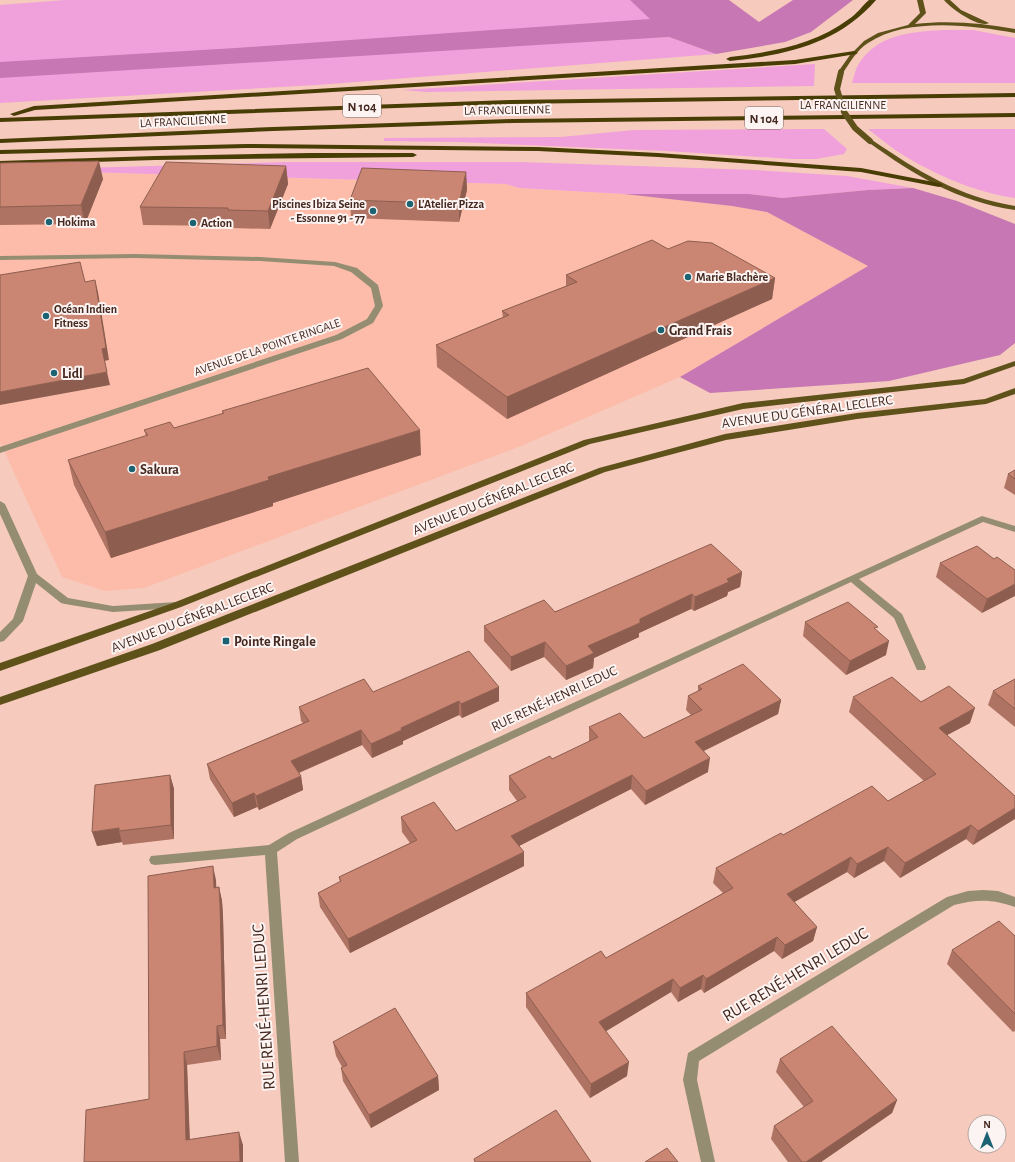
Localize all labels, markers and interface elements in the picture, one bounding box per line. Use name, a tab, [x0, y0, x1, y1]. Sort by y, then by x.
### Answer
road number: N 104	[343, 95, 381, 117]
street label: LA FRANCILIENNE	[800, 99, 886, 111]
street label: LA FRANCILIENNE	[464, 103, 550, 117]
road number: N 104	[745, 107, 783, 129]
street label: LA FRANCILIENNE	[140, 113, 227, 129]
place label: Piscines Ibiza Seine - Essonne 91 - 77	[272, 198, 365, 224]
place label: L’Atelier Pizza	[418, 198, 484, 210]
marker: L’Atelier Pizza	[405, 199, 415, 209]
marker: Piscines Ibiza Seine - Essonne 91 - 77	[368, 206, 378, 216]
place label: Hokima	[57, 216, 96, 228]
marker: Hokima	[44, 217, 54, 227]
place label: Action	[201, 217, 232, 229]
marker: Action	[188, 218, 198, 228]
place label: Marie Blachère	[696, 271, 769, 283]
marker: Marie Blachère	[683, 272, 693, 282]
place label: Océan Indien Fitness	[54, 303, 117, 329]
marker: Océan Indien Fitness	[41, 311, 51, 321]
street label: AVENUE DE LA POINTE RINGALE	[192, 316, 342, 378]
place label: Grand Frais	[669, 324, 732, 338]
marker: Grand Frais	[656, 325, 666, 335]
place label: Lidl	[62, 367, 83, 381]
marker: Lidl	[49, 368, 59, 378]
street label: AVENUE DU GÉNÉRAL LECLERC	[720, 390, 894, 431]
street label: AVENUE DU GÉNÉRAL LECLERC	[410, 457, 576, 538]
place label: Sakura	[140, 463, 179, 477]
marker: Sakura	[127, 464, 137, 474]
street label: AVENUE DU GÉNÉRAL LECLERC	[108, 578, 275, 655]
place label: Pointe Ringale	[234, 635, 316, 649]
marker: Pointe Ringale	[221, 636, 231, 646]
street label: RUE RENÉ-HENRI LEDUC	[488, 661, 619, 734]
street label: RUE RENÉ-HENRI LEDUC	[248, 923, 278, 1091]
street label: RUE RENÉ-HENRI LEDUC	[719, 923, 871, 1025]
north arrow	[967, 1114, 1007, 1154]
text: N	[983, 1119, 991, 1130]

